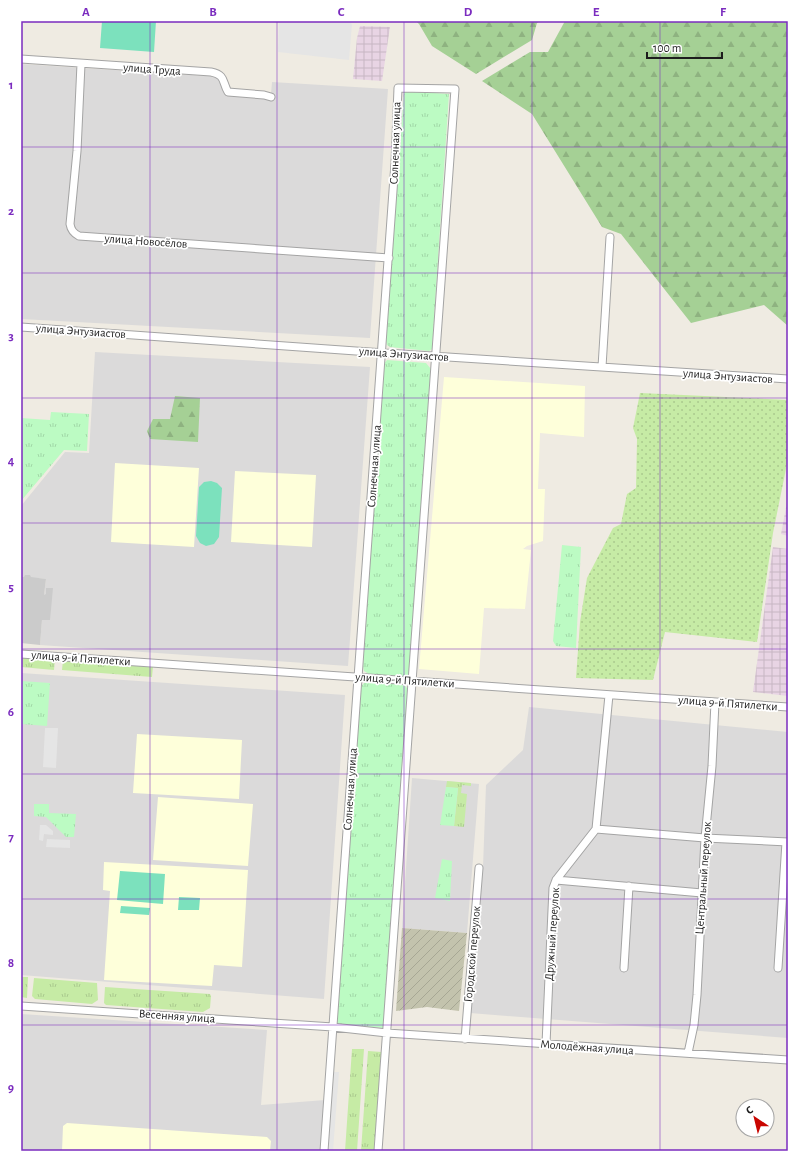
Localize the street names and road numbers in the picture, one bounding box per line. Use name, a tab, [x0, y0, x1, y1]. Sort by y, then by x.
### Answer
street label: улица Труда	[122, 61, 182, 78]
street label: Солнечная улица	[388, 101, 403, 185]
street label: улица Новосёлов	[103, 232, 188, 251]
street label: улица Энтузиастов	[35, 322, 127, 341]
street label: улица Энтузиастов	[358, 345, 450, 364]
street label: улица Энтузиастов	[682, 367, 774, 386]
street label: Солнечная улица	[365, 424, 384, 508]
street label: улица 9-й Пятилетки	[30, 648, 131, 668]
street label: улица 9-й Пятилетки	[354, 670, 455, 690]
street label: улица 9-й Пятилетки	[677, 693, 778, 713]
street label: Солнечная улица	[341, 747, 360, 831]
street label: Центральный переулок	[693, 821, 714, 935]
street label: Дружный переулок	[543, 886, 562, 981]
street label: Городской переулок	[462, 905, 483, 1003]
street label: Весенняя улица	[138, 1007, 216, 1026]
street label: Молодёжная улица	[540, 1038, 635, 1057]

